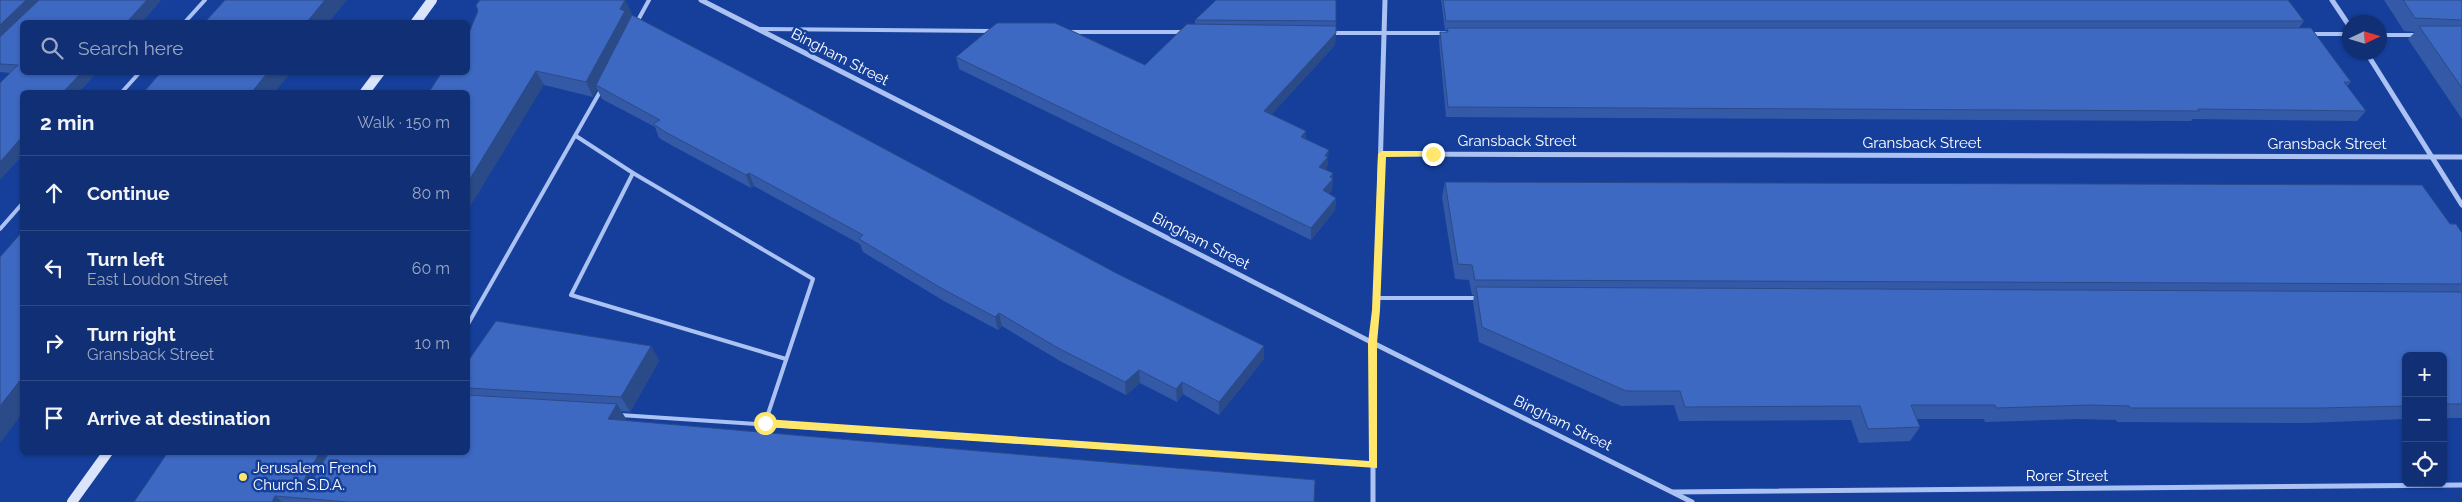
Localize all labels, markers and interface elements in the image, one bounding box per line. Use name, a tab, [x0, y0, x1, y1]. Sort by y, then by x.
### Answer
north arrow	[2342, 15, 2387, 60]
search box	[20, 20, 470, 75]
street label: Bingham Street	[788, 25, 892, 89]
icon: search	[38, 34, 66, 62]
text: Search here	[78, 37, 184, 59]
text: 2 min	[40, 110, 94, 135]
text: Walk · 150 m	[357, 113, 450, 132]
street label: Gransback Street	[1457, 132, 1577, 150]
street label: Gransback Street	[1862, 134, 1982, 152]
street label: Gransback Street	[2267, 135, 2387, 153]
route end	[1422, 143, 1445, 166]
icon: ahead	[40, 179, 68, 207]
text: Continue	[87, 182, 170, 204]
text: 80 m	[412, 184, 450, 203]
street label: Bingham Street	[1149, 209, 1253, 273]
text: Turn left	[87, 248, 164, 270]
icon: left	[40, 254, 68, 282]
text: 60 m	[412, 259, 450, 278]
text: East Loudon Street	[87, 270, 228, 289]
text: Turn right	[87, 323, 176, 345]
icon: right	[40, 329, 68, 357]
text: 10 m	[415, 334, 450, 353]
text: Gransback Street	[87, 345, 214, 364]
map controls	[2402, 352, 2447, 487]
button: +	[2402, 352, 2447, 397]
street label: Bingham Street	[1511, 391, 1615, 455]
button: −	[2402, 397, 2447, 442]
icon: arrive	[40, 404, 68, 432]
text: Arrive at destination	[87, 407, 271, 429]
route start	[754, 412, 777, 435]
button: locate	[2402, 442, 2447, 487]
place label: Jerusalem French Church S.D.A.	[253, 459, 377, 494]
street label: Rorer Street	[2026, 467, 2108, 485]
marker: Jerusalem French Church S.D.A.	[237, 471, 249, 483]

